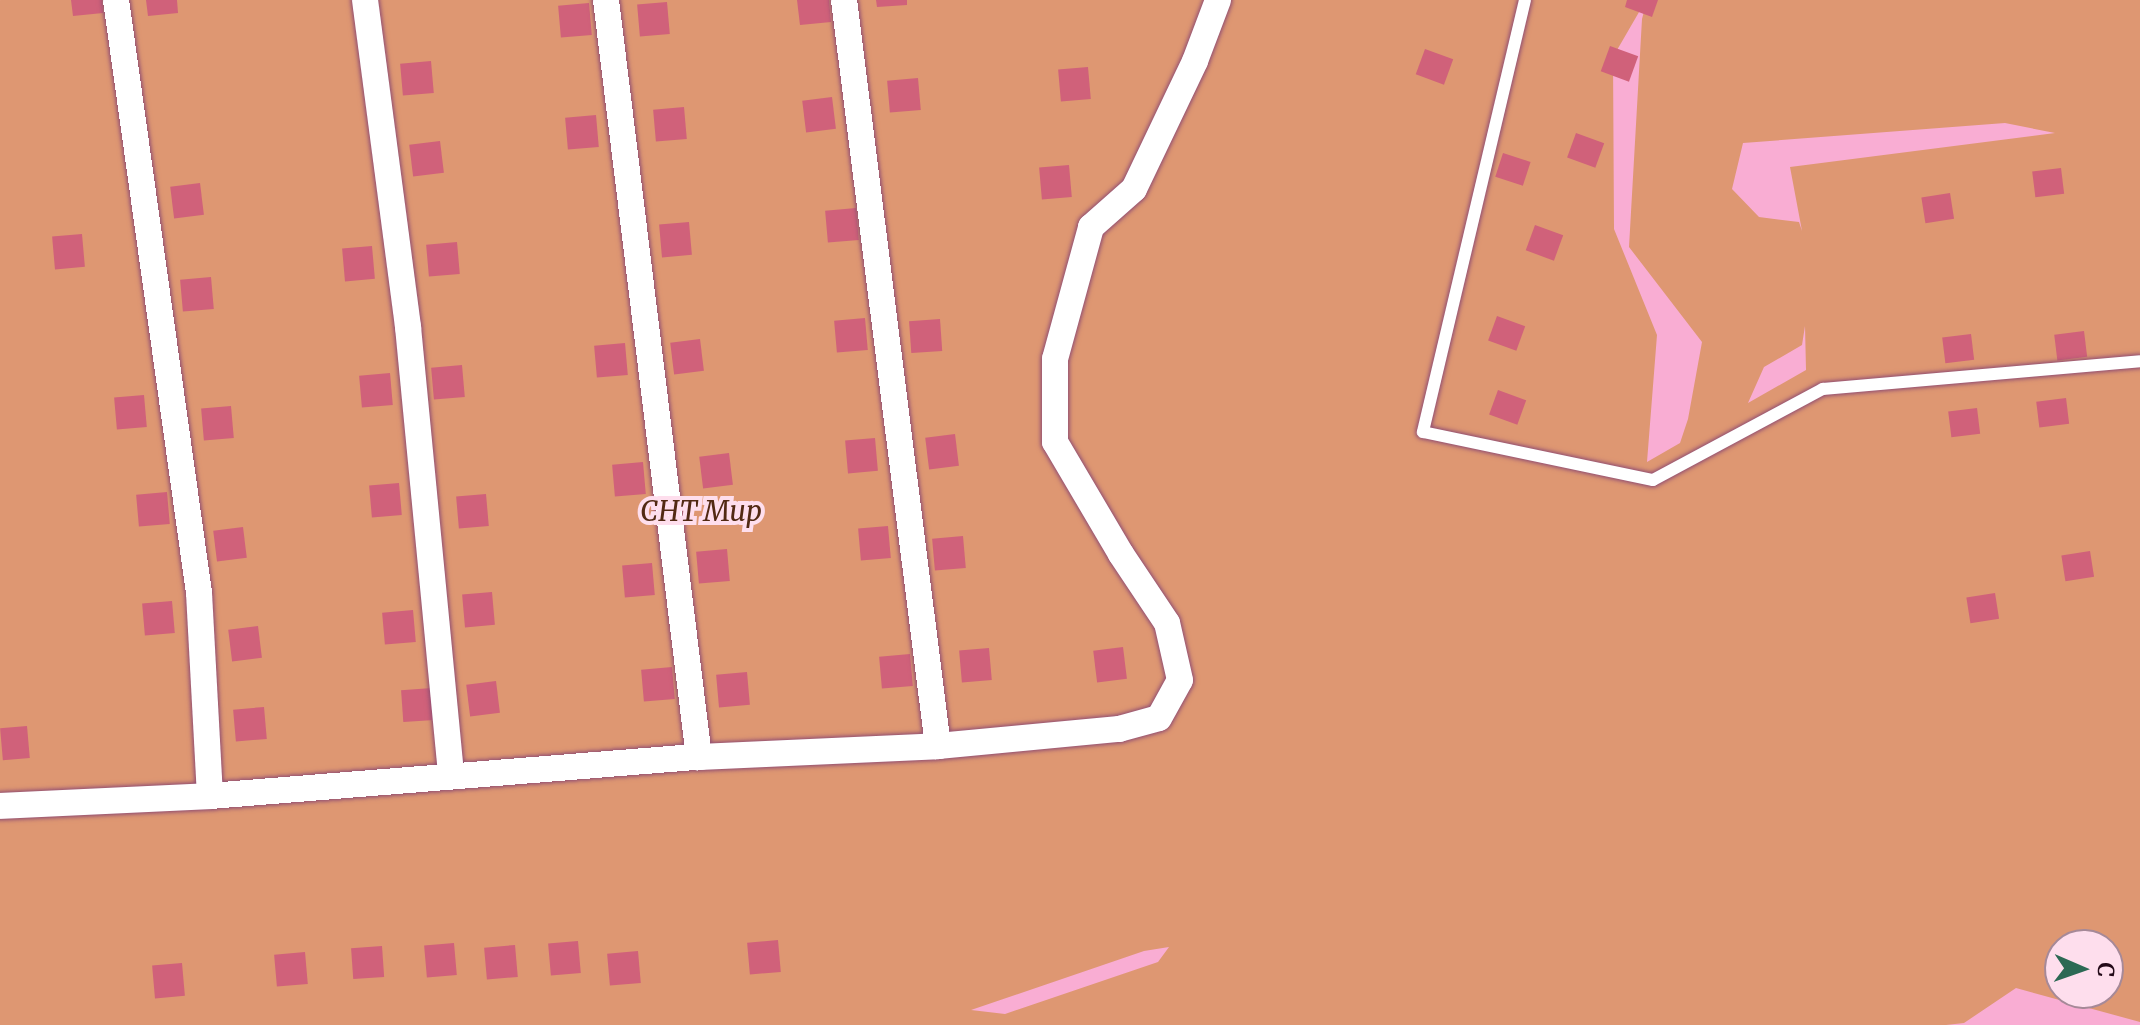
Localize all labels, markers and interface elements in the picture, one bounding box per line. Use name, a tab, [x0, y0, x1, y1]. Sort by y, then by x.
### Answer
park label: СНТ Мир	[640, 494, 762, 528]
north arrow	[2044, 929, 2124, 1009]
text: С	[2092, 962, 2120, 978]

